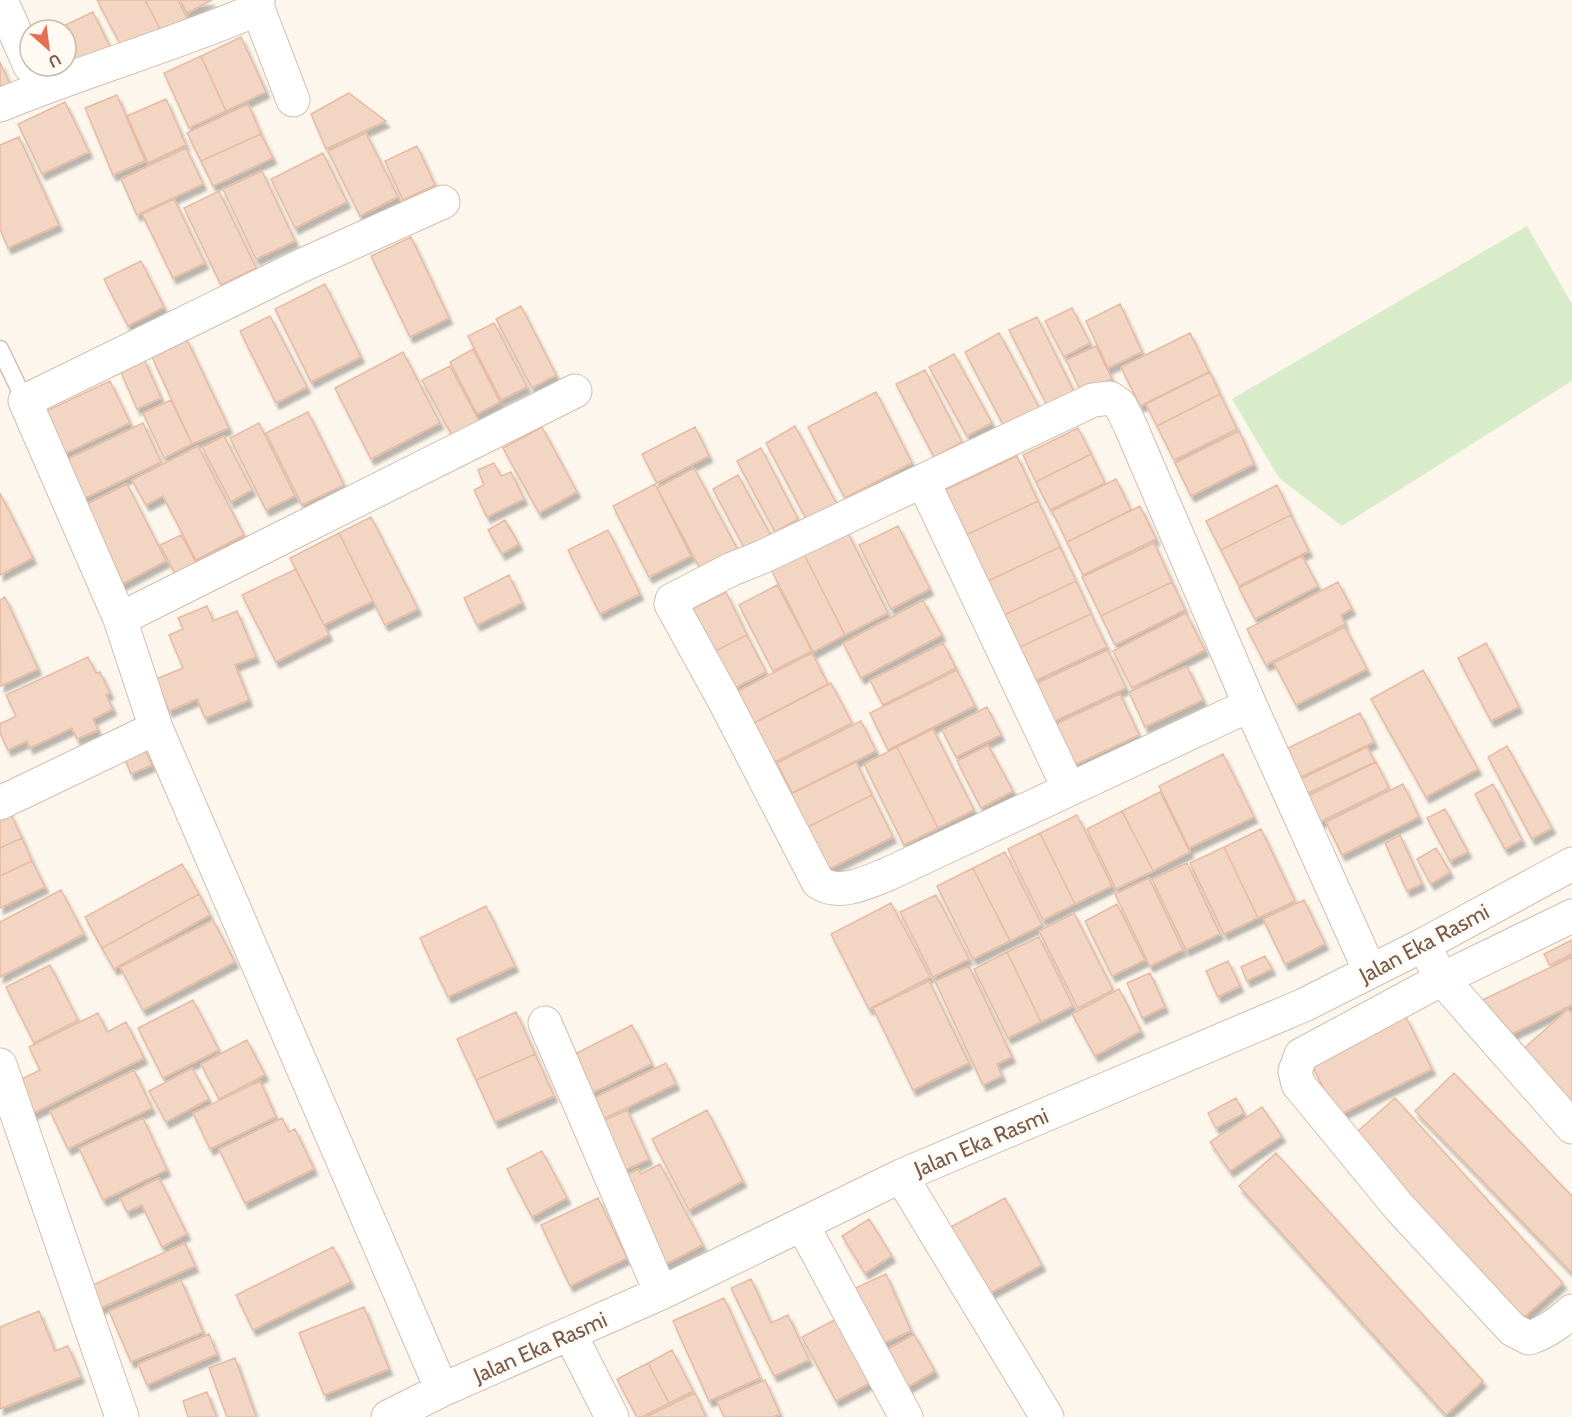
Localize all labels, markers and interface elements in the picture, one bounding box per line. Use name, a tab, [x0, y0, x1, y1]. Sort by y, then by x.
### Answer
north arrow	[18, 18, 78, 78]
text: U	[45, 50, 64, 72]
street label: Jalan Eka Rasmi	[1354, 898, 1494, 989]
street label: Jalan Eka Rasmi	[909, 1102, 1052, 1183]
street label: Jalan Eka Rasmi	[468, 1306, 611, 1389]

